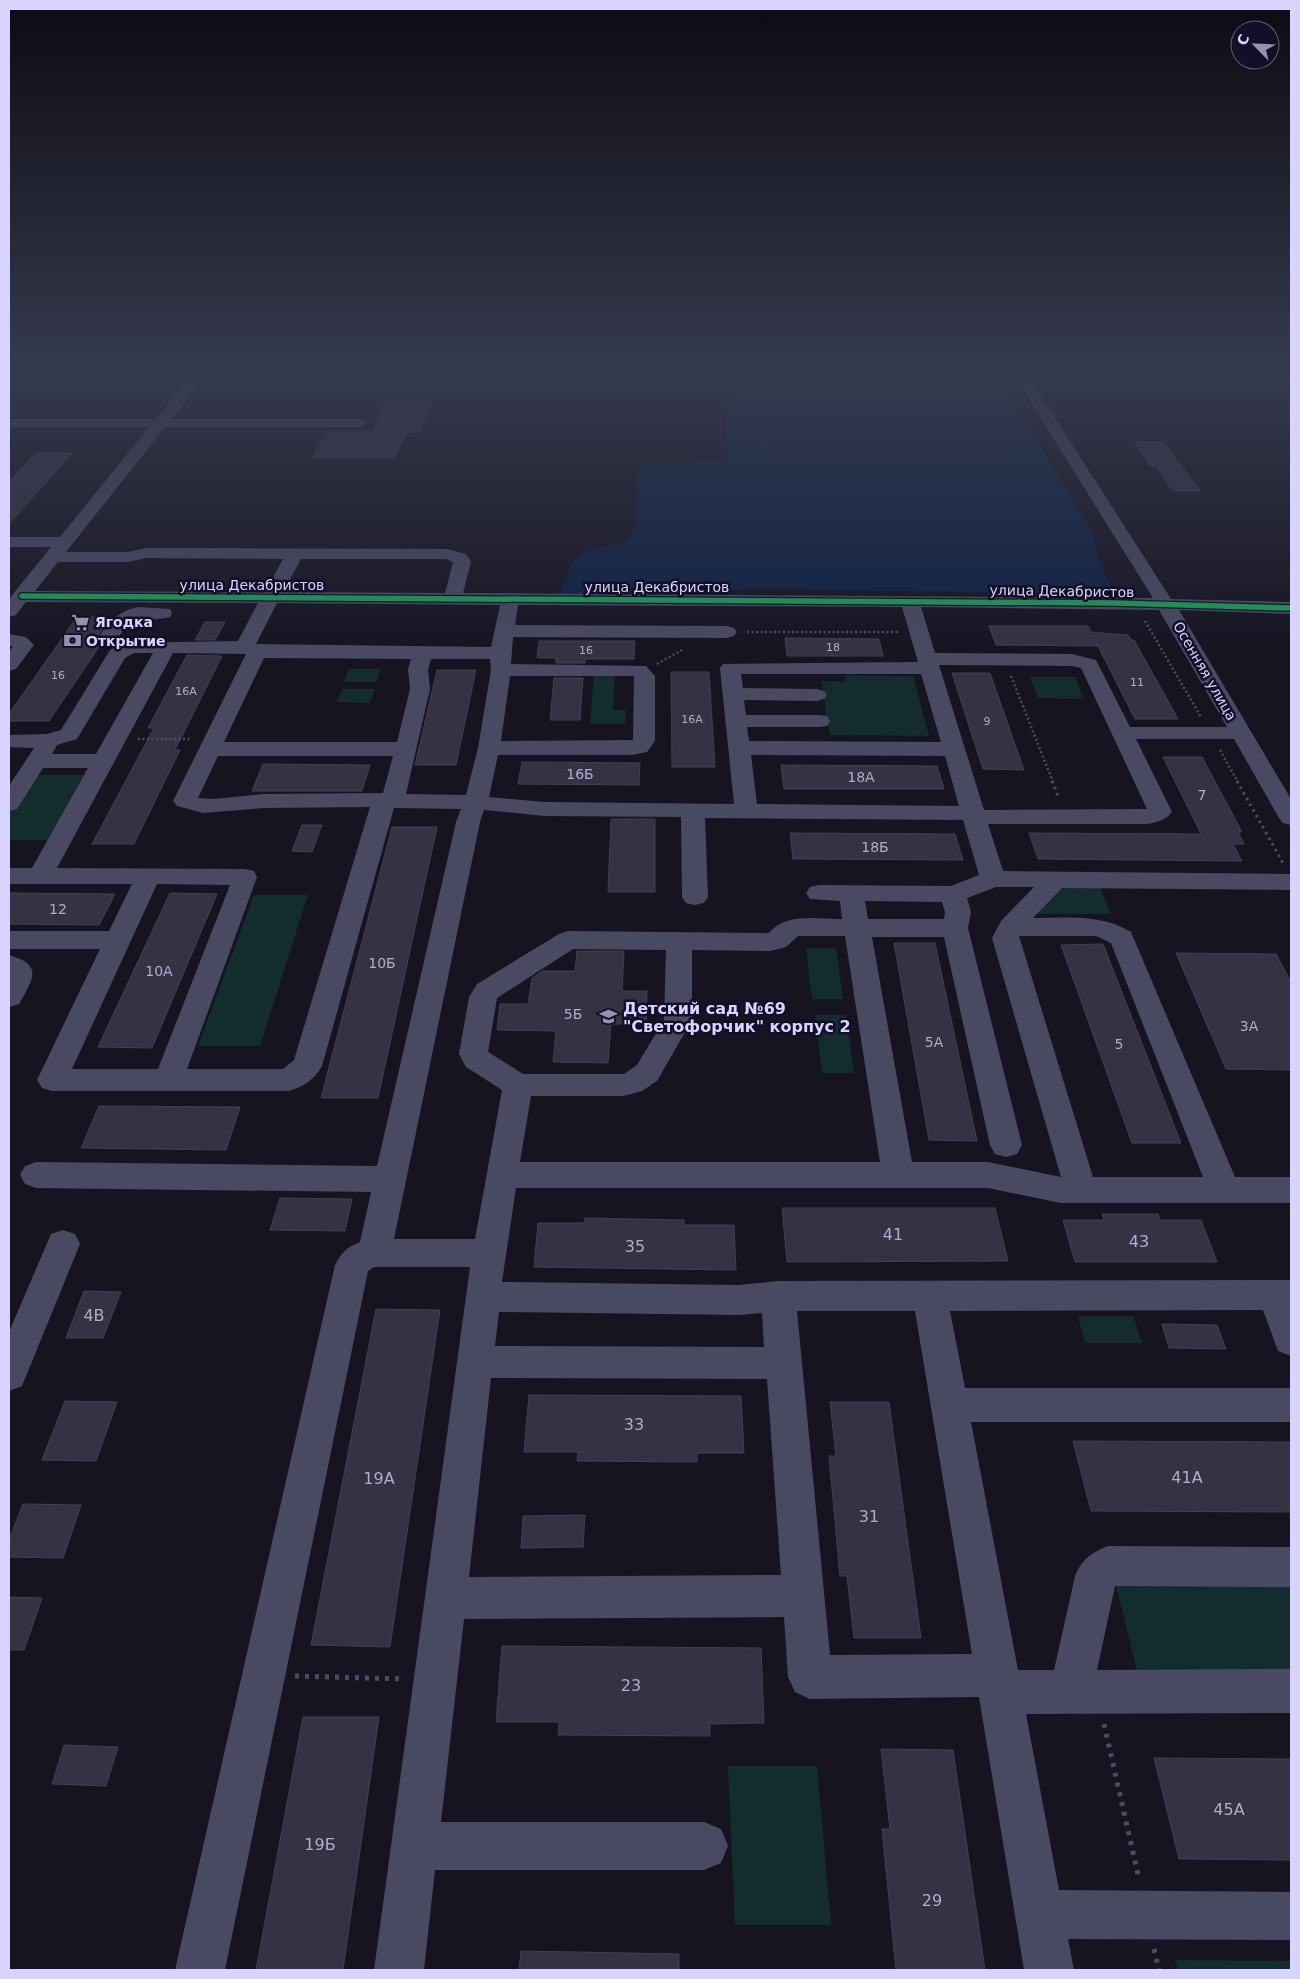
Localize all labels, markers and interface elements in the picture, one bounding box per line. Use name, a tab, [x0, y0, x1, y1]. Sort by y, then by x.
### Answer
north arrow	[1230, 20, 1280, 70]
text: С	[1234, 32, 1253, 48]
street label: улица Декабристов	[180, 577, 324, 593]
street label: улица Декабристов	[585, 579, 729, 595]
street label: улица Декабристов	[989, 582, 1135, 600]
supermarket icon: Ягодка	[71, 612, 91, 632]
place label: Ягодка	[95, 614, 153, 630]
street label: Осенняя улица	[1170, 619, 1240, 723]
bank icon: Открытие	[62, 631, 82, 651]
place label: Открытие	[86, 633, 166, 649]
house number: 18	[826, 641, 840, 654]
house number: 16	[579, 644, 593, 657]
house number: 16	[51, 669, 65, 682]
house number: 11	[1130, 676, 1144, 689]
house number: 16А	[175, 685, 197, 698]
house number: 16А	[681, 713, 703, 726]
house number: 9	[984, 715, 991, 728]
house number: 16Б	[566, 766, 594, 782]
house number: 18А	[847, 769, 875, 785]
house number: 7	[1198, 787, 1206, 803]
house number: 18Б	[861, 839, 889, 855]
house number: 12	[49, 901, 67, 917]
house number: 10Б	[368, 955, 396, 971]
house number: 10А	[145, 963, 173, 979]
place label: Детский сад №69 "Светофорчик" корпус 2	[623, 999, 851, 1036]
house number: 5Б	[564, 1006, 582, 1022]
school or university icon: Детский сад №69 "Светофорчик" корпус 2	[599, 1007, 619, 1027]
house number: 3А	[1240, 1018, 1259, 1034]
house number: 5А	[925, 1034, 944, 1050]
house number: 5	[1115, 1036, 1123, 1052]
house number: 41	[883, 1225, 903, 1244]
house number: 43	[1129, 1232, 1149, 1251]
house number: 35	[625, 1237, 645, 1256]
house number: 4В	[83, 1306, 105, 1325]
house number: 33	[624, 1415, 644, 1434]
house number: 41А	[1171, 1468, 1203, 1487]
house number: 19А	[363, 1469, 395, 1488]
house number: 31	[859, 1507, 879, 1526]
house number: 23	[621, 1676, 641, 1695]
house number: 45А	[1213, 1800, 1245, 1819]
house number: 19Б	[304, 1835, 336, 1854]
house number: 29	[922, 1891, 942, 1910]

